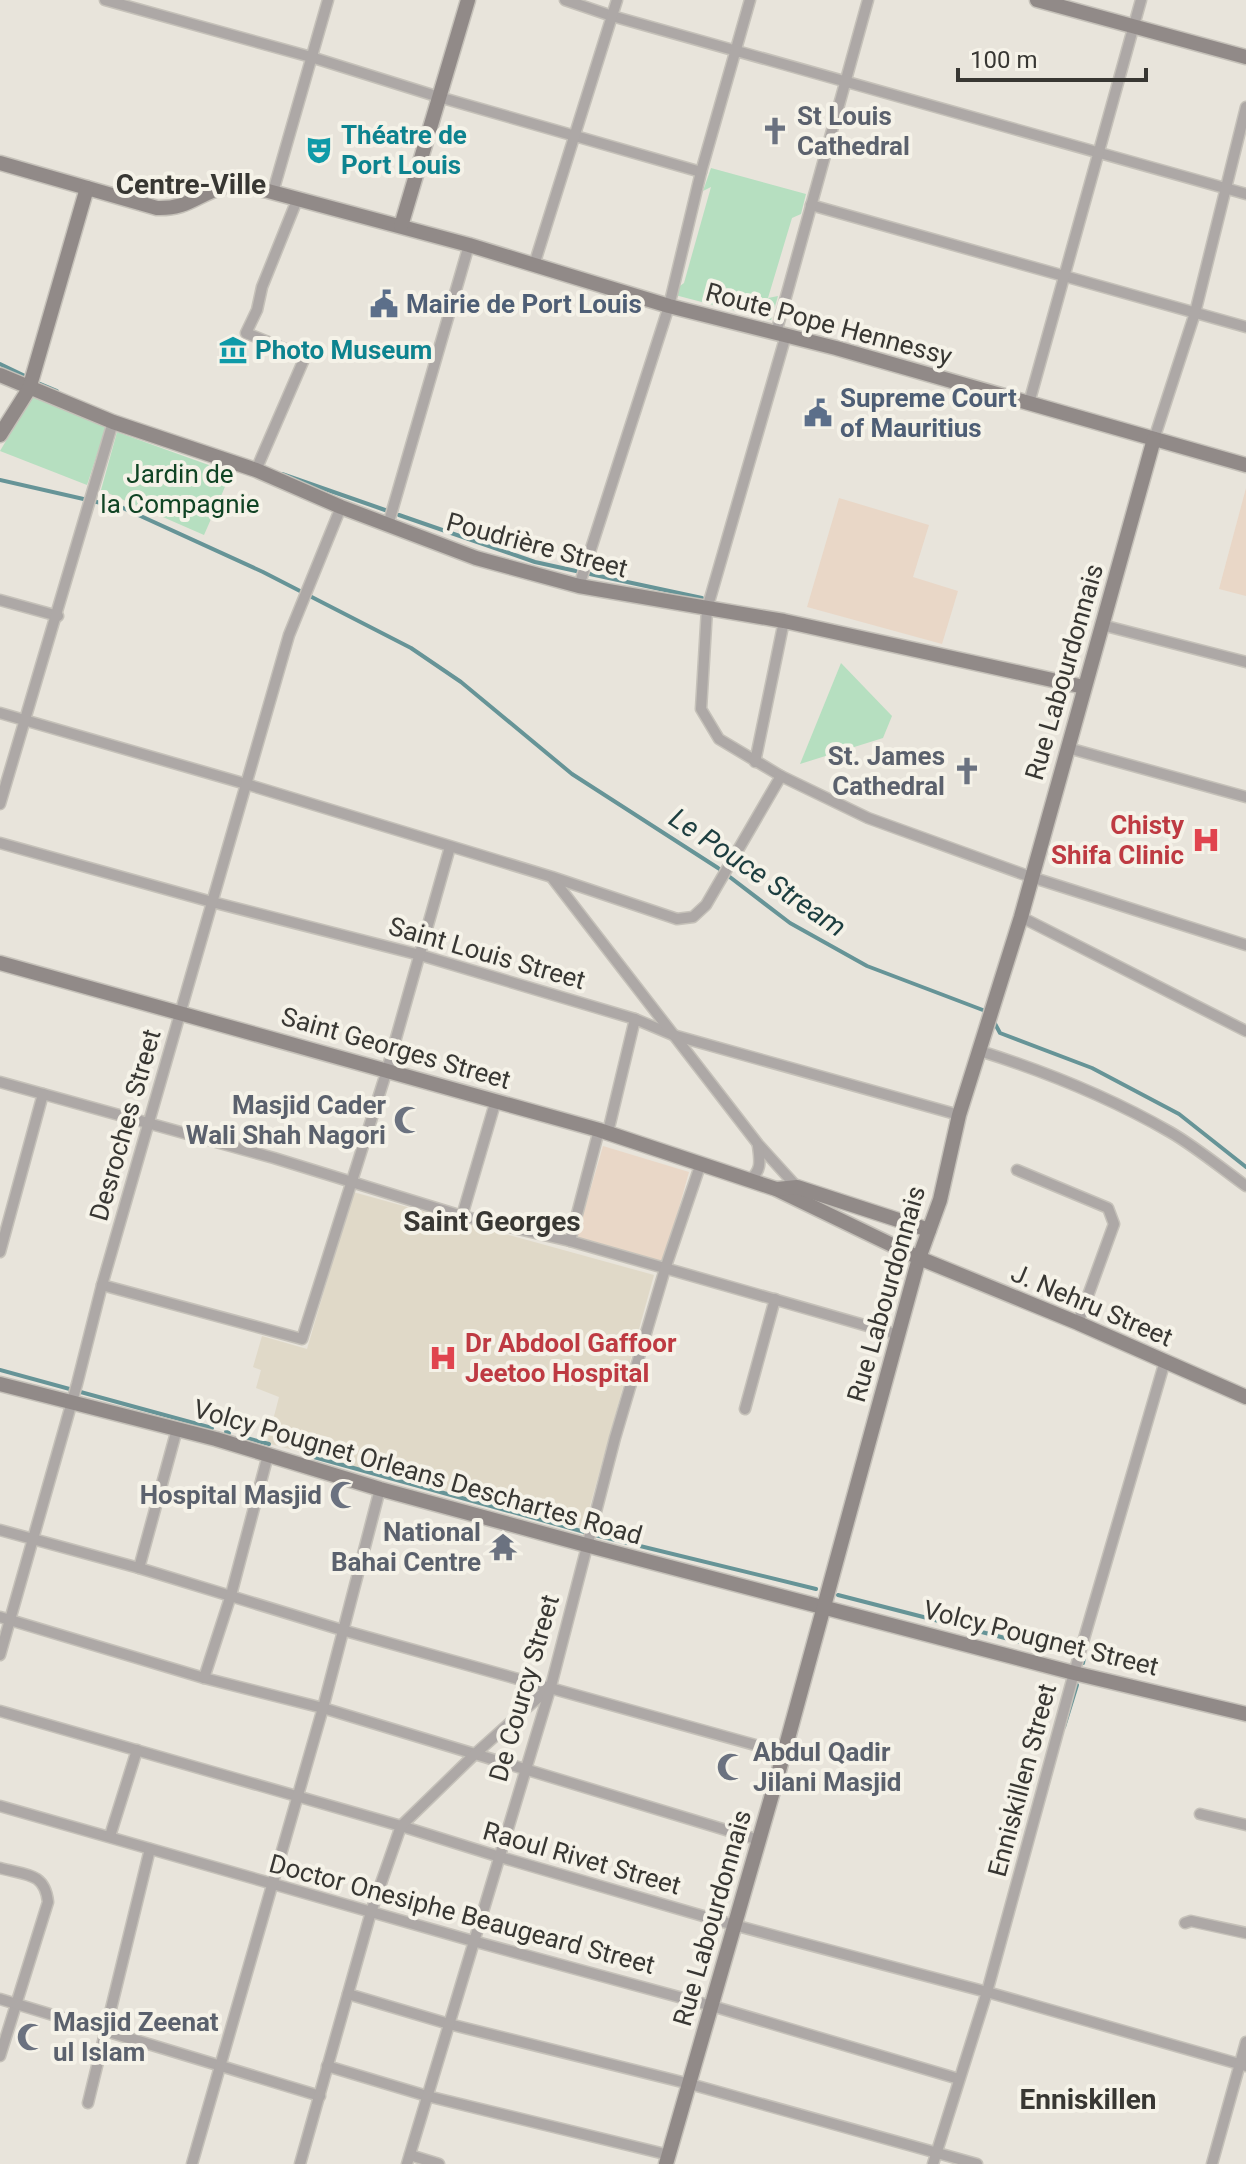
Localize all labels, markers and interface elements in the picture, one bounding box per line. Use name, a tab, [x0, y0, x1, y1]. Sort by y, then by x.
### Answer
scale bar	[958, 32, 1146, 82]
text: 100 m	[970, 46, 1037, 74]
place label: St Louis Cathedral	[797, 101, 910, 161]
church icon: St Louis Cathedral	[760, 116, 790, 146]
place label: Théatre de Port Louis	[341, 120, 467, 180]
theatre icon: Théatre de Port Louis	[304, 135, 334, 165]
district label: Centre-Ville	[116, 168, 266, 201]
street label: Route Pope Hennessy	[703, 277, 955, 371]
public building icon: Mairie de Port Louis	[369, 289, 399, 319]
place label: Mairie de Port Louis	[406, 289, 642, 319]
museum icon: Photo Museum	[218, 335, 248, 365]
place label: Photo Museum	[255, 335, 432, 365]
place label: Supreme Court of Mauritius	[840, 383, 1017, 443]
public building icon: Supreme Court of Mauritius	[803, 398, 833, 428]
park label: Jardin de la Compagnie	[100, 459, 260, 519]
street label: Poudrière Street	[443, 506, 631, 584]
street label: Rue Labourdonnais	[1019, 561, 1109, 783]
place label: St. James Cathedral	[828, 741, 945, 801]
church icon: St. James Cathedral	[952, 756, 982, 786]
water label: Le Pouce Stream	[663, 801, 852, 944]
place label: Chisty Shifa Clinic	[1051, 810, 1185, 870]
hospital icon: Chisty Shifa Clinic	[1191, 825, 1221, 855]
street label: Saint Louis Street	[385, 911, 589, 995]
street label: Saint Georges Street	[278, 1001, 514, 1095]
street label: Desroches Street	[83, 1026, 167, 1224]
place label: Masjid Cader Wali Shah Nagori	[186, 1090, 386, 1150]
mosque icon: Masjid Cader Wali Shah Nagori	[393, 1105, 423, 1135]
street label: Rue Labourdonnais	[841, 1183, 931, 1405]
district label: Saint Georges	[403, 1205, 581, 1238]
street label: J. Nehru Street	[1007, 1257, 1177, 1353]
place label: Dr Abdool Gaffoor Jeetoo Hospital	[465, 1328, 677, 1388]
hospital icon: Dr Abdool Gaffoor Jeetoo Hospital	[428, 1343, 458, 1373]
street label: Volcy Pougnet Orleans Deschartes Road	[190, 1393, 646, 1551]
place label: Hospital Masjid	[140, 1480, 322, 1510]
mosque icon: Hospital Masjid	[329, 1480, 359, 1510]
place label: National Bahai Centre	[331, 1517, 481, 1577]
temple icon: National Bahai Centre	[488, 1532, 518, 1562]
street label: De Courcy Street	[483, 1591, 565, 1785]
street label: Volcy Pougnet Street	[920, 1594, 1162, 1682]
street label: Enniskillen Street	[982, 1680, 1062, 1880]
place label: Abdul Qadir Jilani Masjid	[753, 1737, 901, 1797]
mosque icon: Abdul Qadir Jilani Masjid	[716, 1752, 746, 1782]
street label: Rue Labourdonnais	[667, 1807, 757, 2029]
street label: Raoul Rivet Street	[480, 1815, 684, 1901]
street label: Doctor Onesiphe Beaugeard Street	[266, 1848, 658, 1980]
place label: Masjid Zeenat ul Islam	[53, 2007, 219, 2067]
mosque icon: Masjid Zeenat ul Islam	[16, 2022, 46, 2052]
district label: Enniskillen	[1020, 2083, 1156, 2116]

